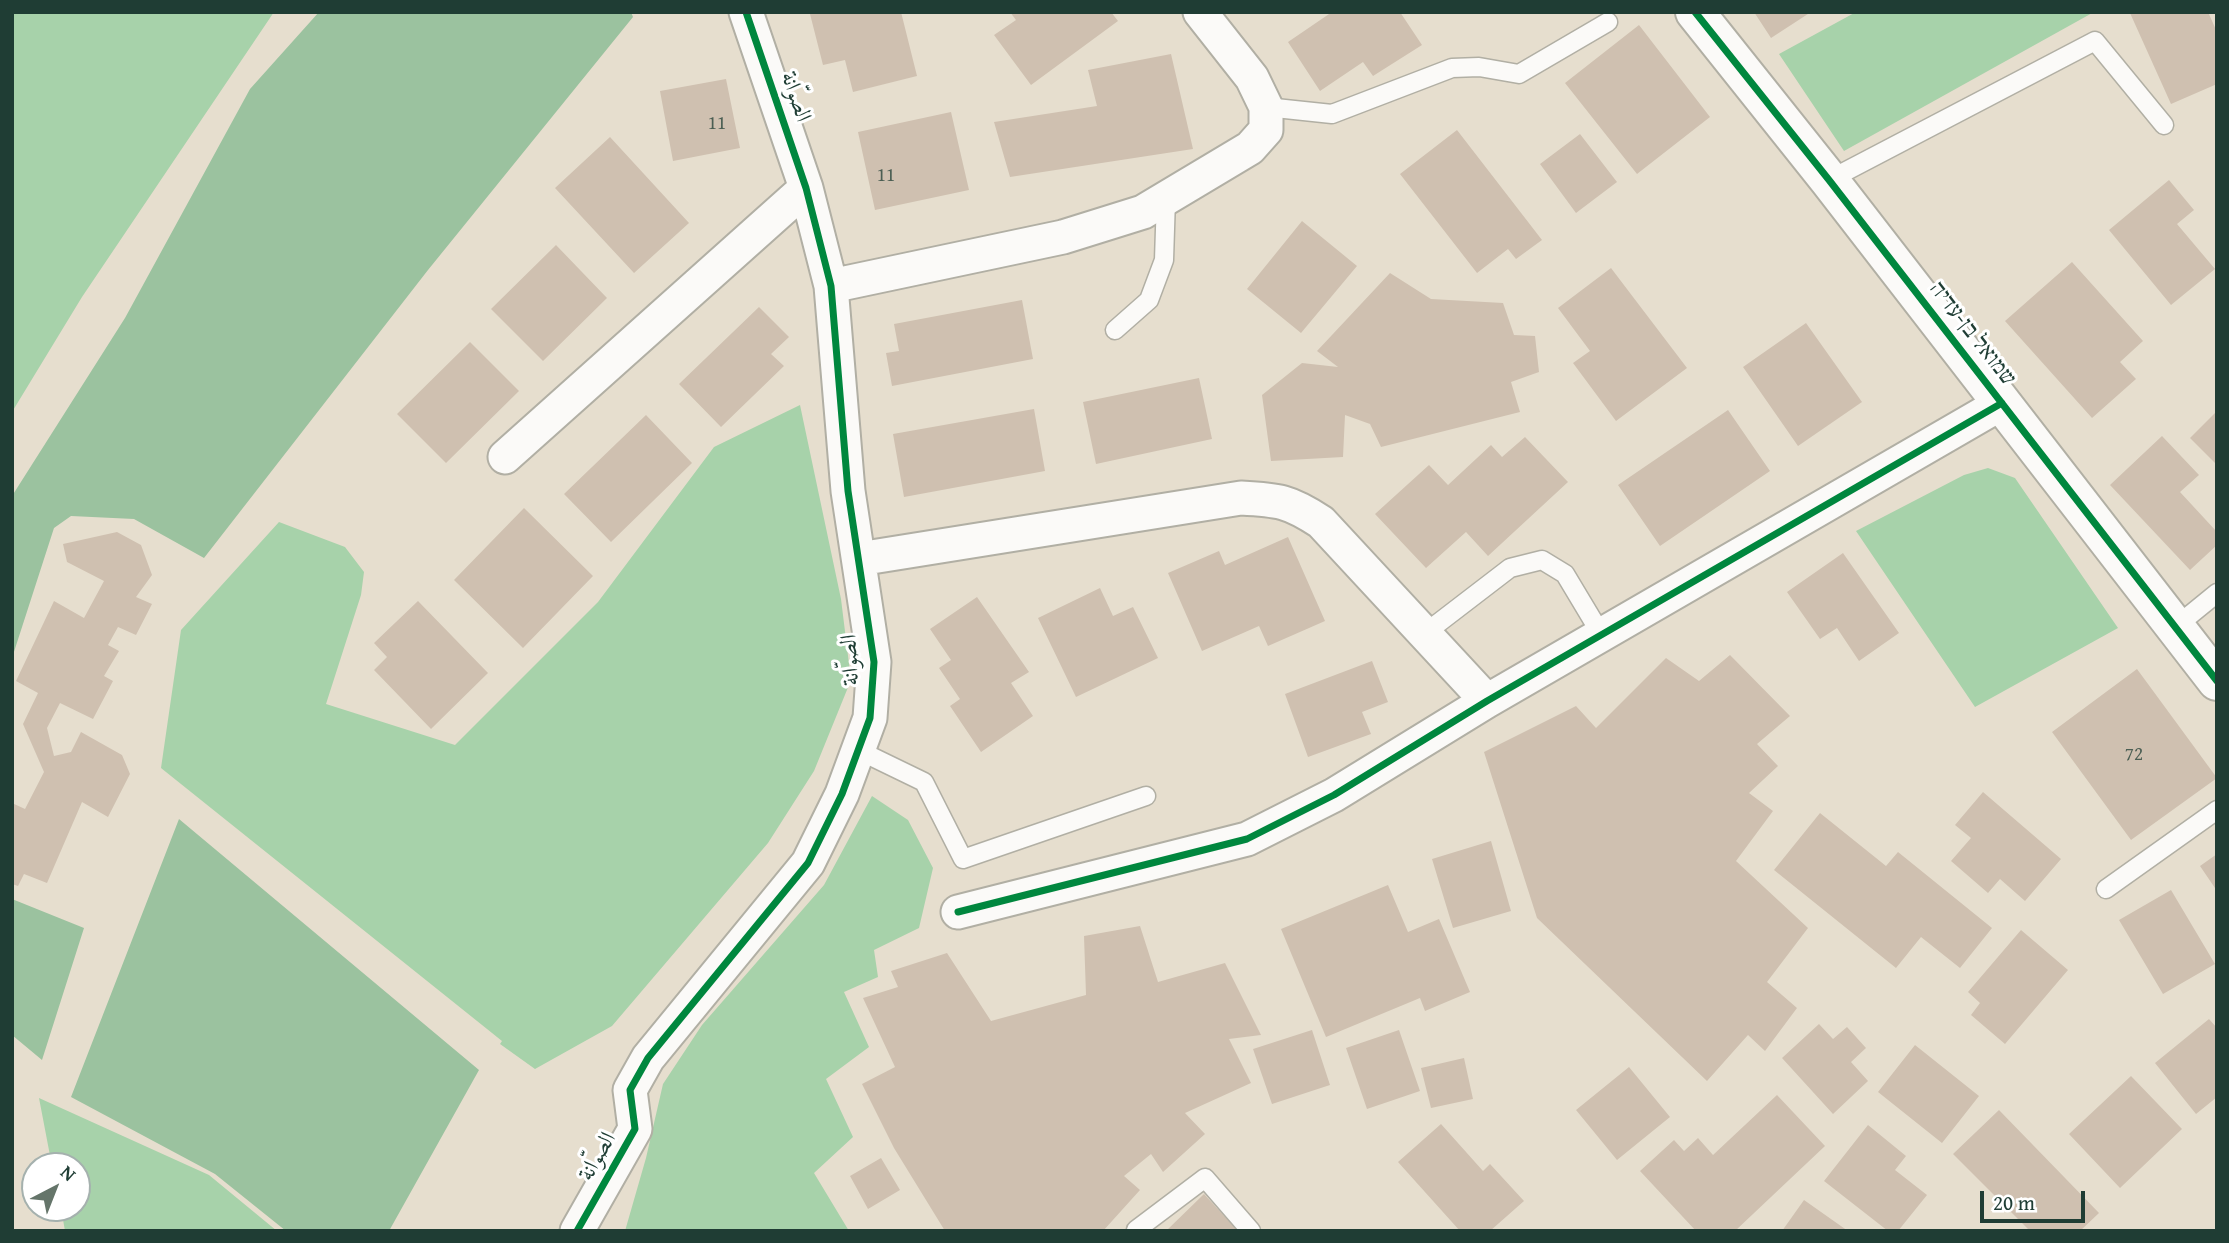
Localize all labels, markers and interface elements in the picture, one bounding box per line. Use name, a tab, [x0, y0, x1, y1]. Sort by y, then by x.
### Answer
street label: الصوّانة	[774, 68, 816, 126]
house number: 11	[708, 113, 726, 135]
house number: 11	[877, 165, 895, 187]
street label: שמואל בן-עדיה	[1923, 276, 2021, 392]
street label: الصوّانة	[836, 633, 866, 687]
house number: 72	[2125, 744, 2143, 766]
street label: الصوّانة	[573, 1128, 623, 1186]
north arrow	[21, 1152, 91, 1222]
text: N	[55, 1158, 83, 1188]
scale bar	[1984, 1176, 2089, 1220]
text: 20 m	[1993, 1187, 2035, 1218]

